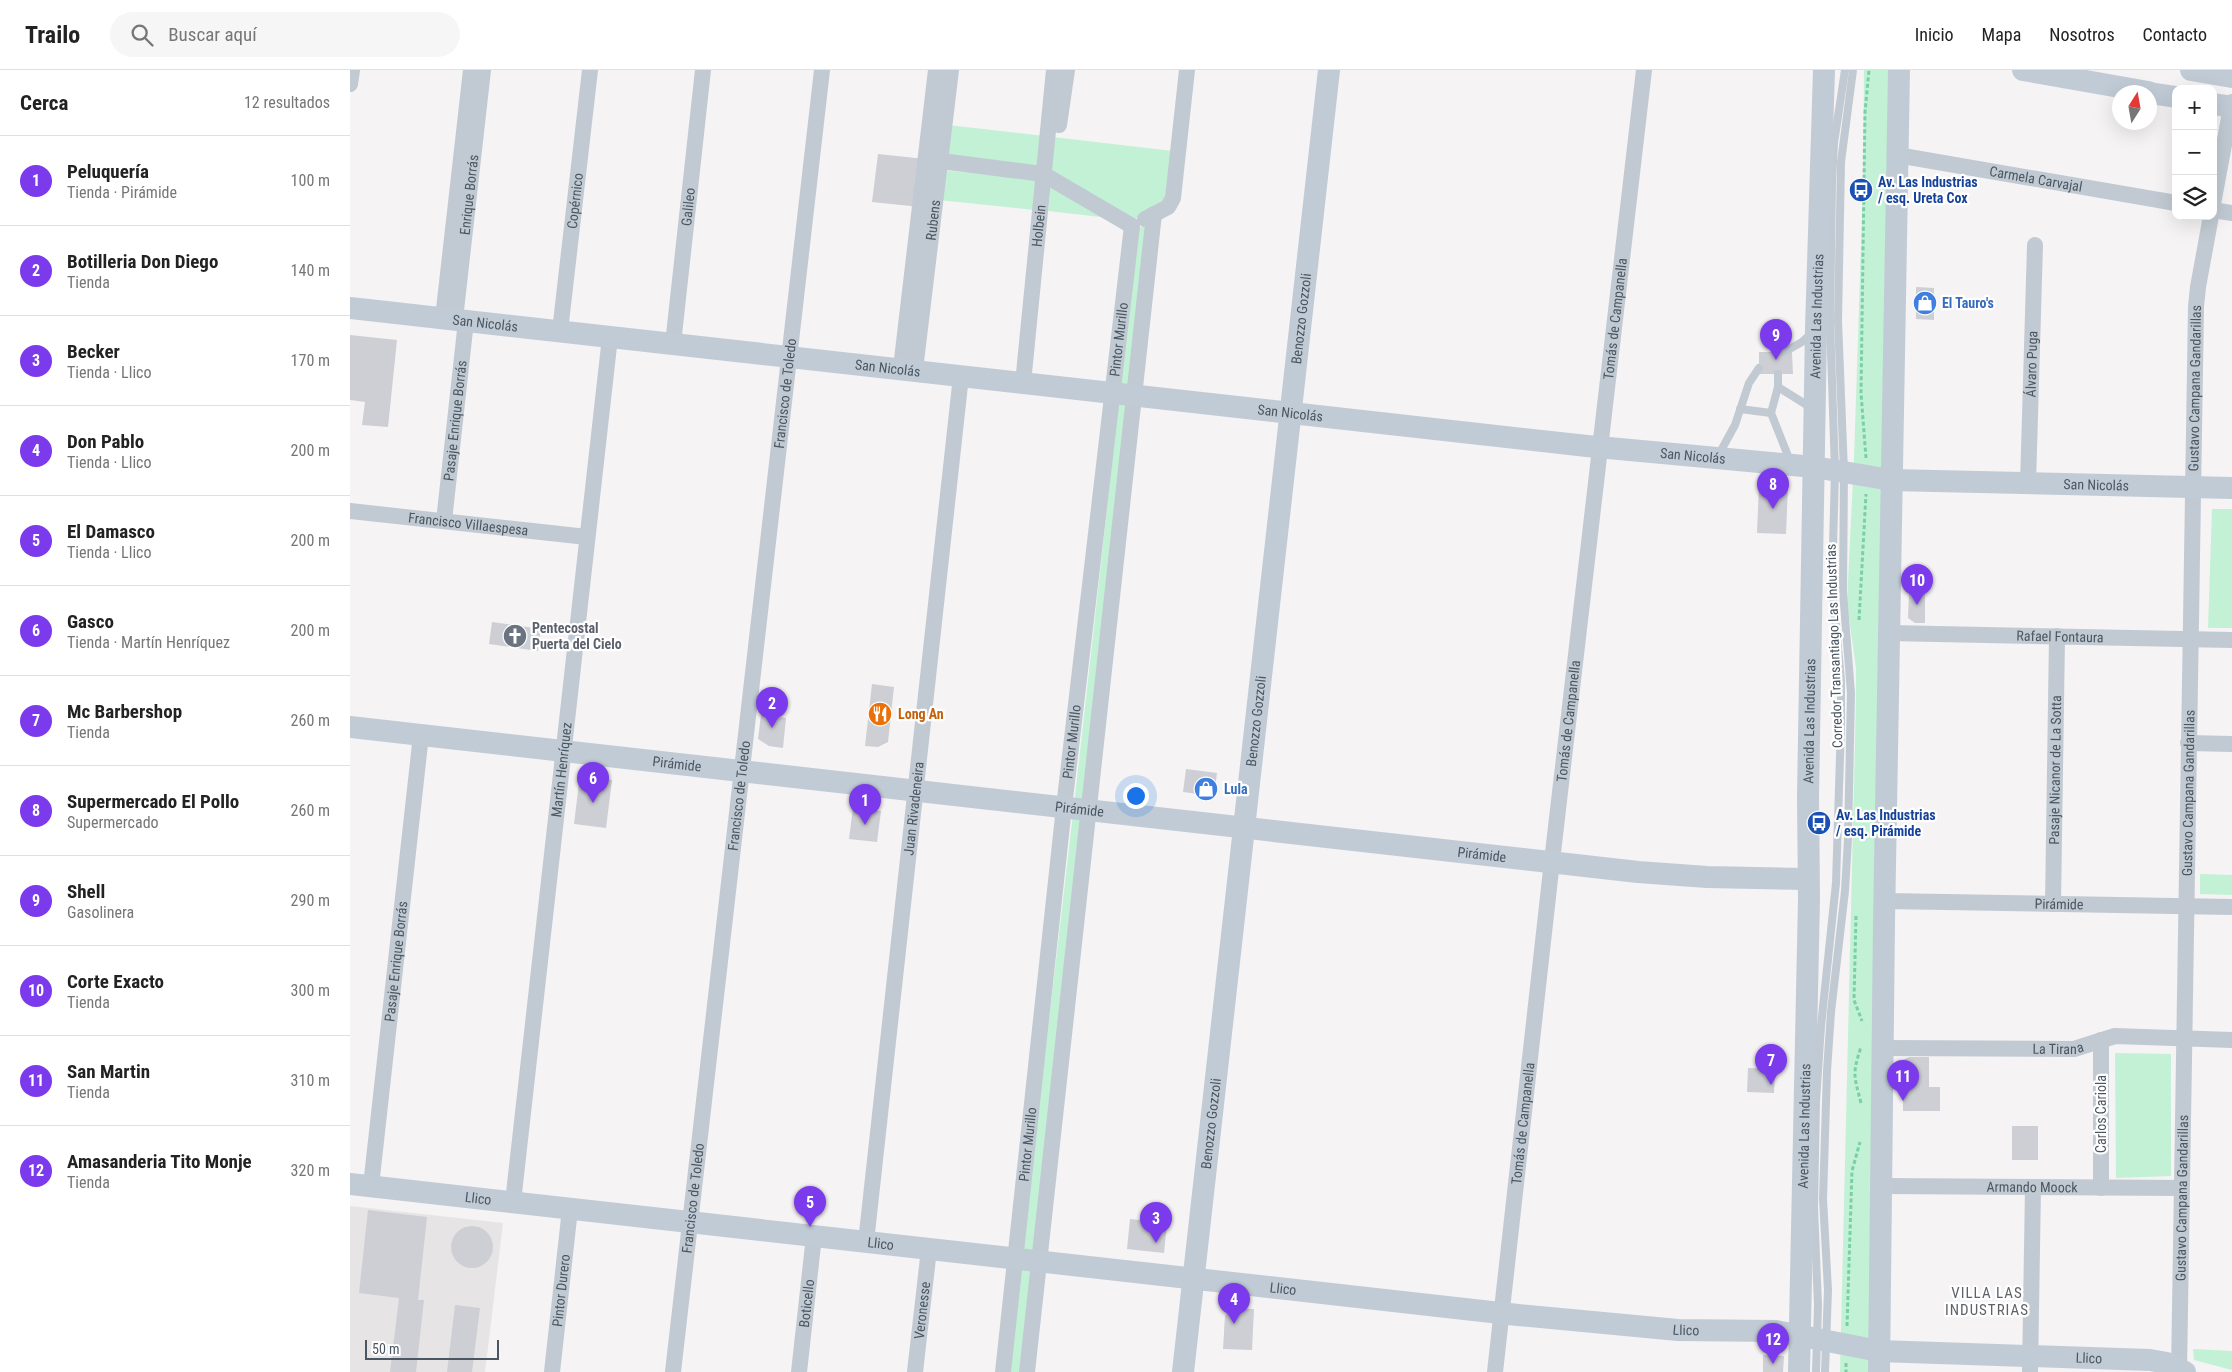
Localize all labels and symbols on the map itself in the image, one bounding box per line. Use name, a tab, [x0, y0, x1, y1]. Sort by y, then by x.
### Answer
north arrow	[2112, 85, 2157, 130]
street label: Enrique Borrás	[456, 154, 481, 236]
street label: Carmela Carvajal	[1988, 163, 2084, 195]
street label: Copérnico	[564, 172, 586, 230]
place label: Av. Las Industrias / esq. Ureta Cox	[1878, 174, 1978, 206]
bus stop icon: Av. Las Industrias / esq. Ureta Cox	[1848, 177, 1874, 203]
street label: Galileo	[678, 187, 698, 227]
street label: Rubens	[923, 199, 943, 241]
street label: Holbein	[1029, 204, 1049, 248]
street label: Avenida Las Industrias	[1807, 253, 1826, 379]
street label: Tomás de Campanella	[1600, 257, 1630, 381]
street label: Benozzo Gozzoli	[1288, 272, 1314, 365]
shop icon: El Tauro's	[1912, 290, 1938, 316]
place label: El Tauro's	[1942, 295, 1994, 311]
street label: Pintor Murillo	[1106, 301, 1131, 377]
street label: Gustavo Campana Gandarillas	[2185, 305, 2204, 471]
street label: San Nicolás	[452, 311, 519, 335]
pin: 9	[1760, 319, 1792, 360]
street label: Álvaro Puga	[2022, 331, 2040, 398]
street label: Francisco de Toledo	[771, 337, 799, 449]
street label: San Nicolás	[854, 356, 921, 380]
street label: Pasaje Enrique Borrás	[440, 359, 470, 482]
street label: San Nicolás	[1257, 401, 1324, 424]
street label: San Nicolás	[1659, 445, 1726, 467]
pin: 8	[1757, 468, 1789, 509]
street label: San Nicolás	[2063, 476, 2129, 494]
street label: Francisco Villaespesa	[407, 509, 529, 539]
street label: Corredor Transantiago Las Industrias	[1822, 544, 1846, 748]
pin: 10	[1901, 564, 1933, 605]
place label: Pentecostal Puerta del Cielo	[532, 620, 622, 652]
church icon: Pentecostal Puerta del Cielo	[502, 623, 528, 649]
street label: Rafael Fontaura	[2016, 628, 2104, 645]
street label: Avenida Las Industrias	[1800, 658, 1818, 784]
street label: Tomás de Campanella	[1553, 659, 1583, 783]
street label: Benozzo Gozzoli	[1243, 675, 1269, 767]
pin: 2	[756, 687, 788, 728]
street label: Pasaje Nicanor de La Sotta	[2046, 695, 2064, 845]
restaurant icon: Long An	[867, 701, 893, 727]
street label: Pintor Murillo	[1059, 704, 1084, 780]
place label: Long An	[898, 706, 944, 722]
street label: Gustavo Campana Gandarillas	[2179, 710, 2198, 876]
street label: Martín Henríquez	[548, 721, 575, 818]
street label: Francisco de Toledo	[725, 740, 753, 852]
street label: Pirámide	[652, 753, 703, 775]
street label: Juan Rivadeneira	[900, 761, 927, 856]
pin: 6	[577, 762, 609, 803]
shop icon: Lula	[1193, 776, 1219, 802]
place label: Lula	[1224, 781, 1248, 797]
your location	[1123, 783, 1149, 809]
pin: 1	[849, 784, 881, 825]
street label: Pirámide	[1054, 798, 1105, 820]
place label: Av. Las Industrias / esq. Pirámide	[1836, 807, 1936, 839]
bus stop icon: Av. Las Industrias / esq. Pirámide	[1806, 810, 1832, 836]
street label: Pirámide	[1457, 844, 1508, 865]
street label: Pirámide	[2034, 896, 2084, 912]
street label: Pasaje Enrique Borrás	[381, 900, 411, 1023]
street label: La Tirana	[2032, 1038, 2086, 1057]
pin: 7	[1755, 1044, 1787, 1085]
pin: 11	[1887, 1060, 1919, 1101]
street label: Tomás de Campanella	[1508, 1062, 1537, 1185]
street label: Avenida Las Industrias	[1795, 1063, 1814, 1189]
street label: Carlos Cariola	[2093, 1075, 2109, 1153]
street label: Benozzo Gozzoli	[1198, 1077, 1224, 1170]
street label: Pintor Murillo	[1016, 1106, 1040, 1182]
street label: Gustavo Campana Gandarillas	[2172, 1115, 2191, 1281]
street label: Francisco de Toledo	[679, 1142, 707, 1254]
street label: Armando Moock	[1986, 1179, 2078, 1195]
pin: 5	[794, 1186, 826, 1227]
street label: Llico	[464, 1189, 492, 1208]
pin: 3	[1140, 1202, 1172, 1243]
street label: Llico	[867, 1234, 895, 1253]
street label: Pintor Durero	[549, 1253, 573, 1328]
street label: Boticello	[796, 1278, 817, 1328]
street label: Llico	[1269, 1279, 1297, 1298]
street label: Veronesse	[911, 1280, 933, 1340]
pin: 4	[1218, 1283, 1250, 1324]
district label: VILLA LAS INDUSTRIAS	[1945, 1284, 2029, 1319]
street label: Llico	[1672, 1322, 1699, 1338]
pin: 12	[1757, 1323, 1789, 1364]
scale bar	[365, 1337, 499, 1360]
street label: Llico	[2075, 1350, 2102, 1366]

